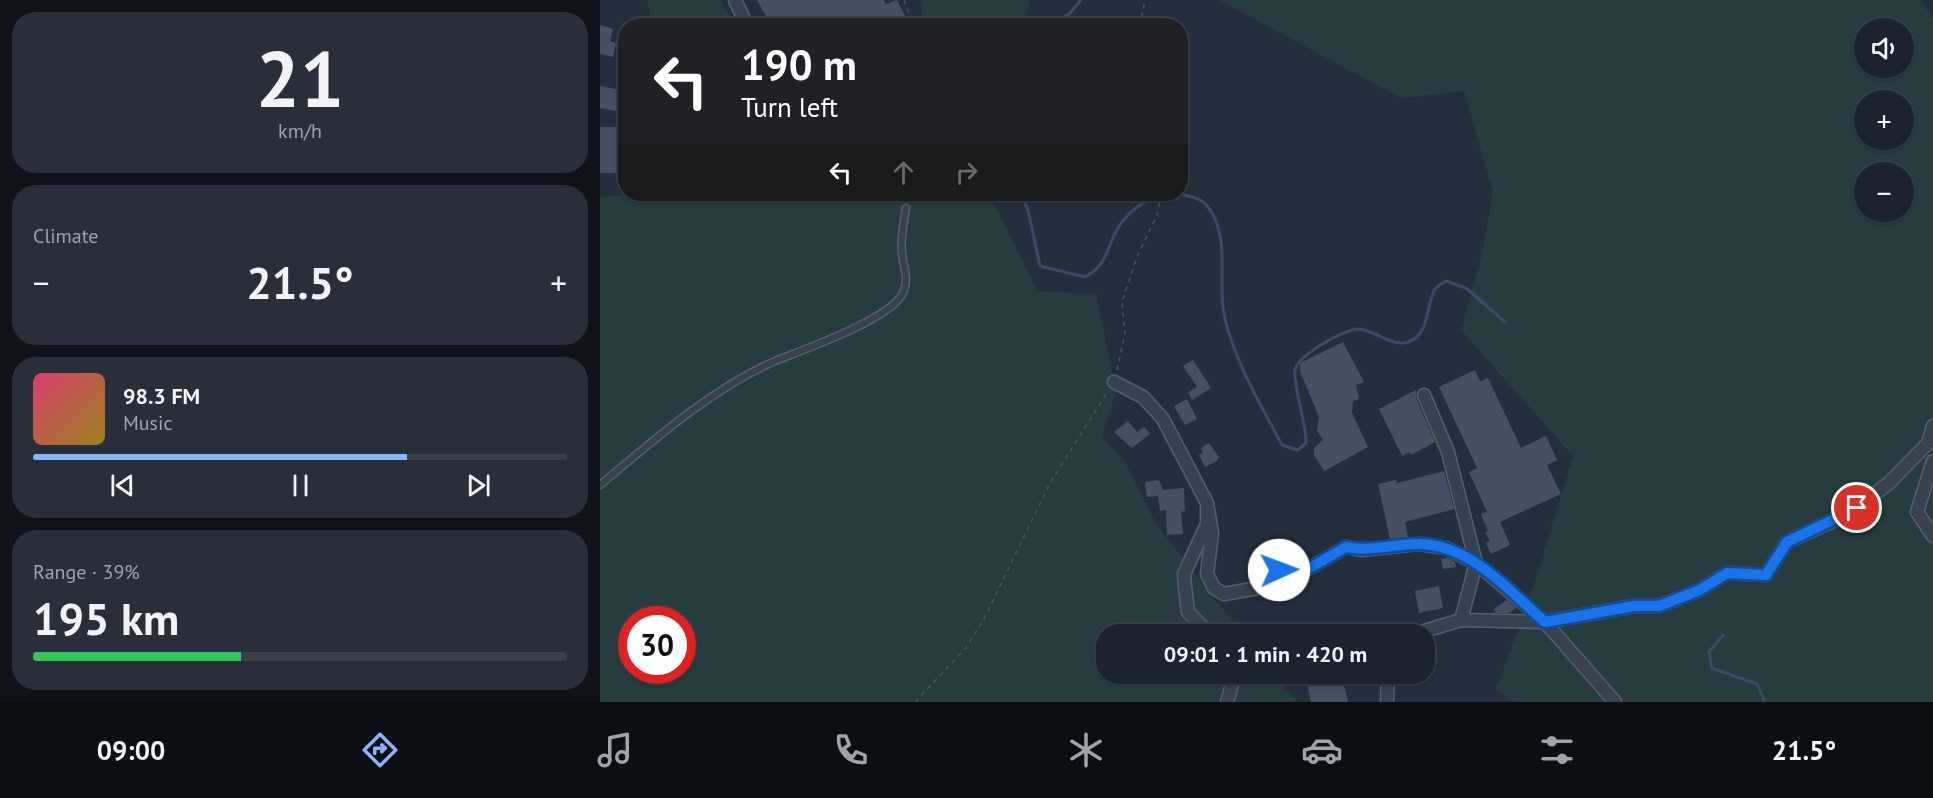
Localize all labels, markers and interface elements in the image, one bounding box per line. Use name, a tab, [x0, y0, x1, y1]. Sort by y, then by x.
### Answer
map controls	[1854, 18, 1914, 222]
button: sound	[1854, 18, 1914, 78]
text: 21	[256, 28, 344, 129]
text: 190 m	[741, 37, 857, 92]
icon: left	[642, 42, 720, 120]
text: Turn left	[741, 90, 838, 124]
button: +	[1854, 90, 1914, 150]
text: km/h	[278, 118, 322, 144]
icon: left	[824, 156, 857, 189]
icon: ahead	[887, 156, 920, 189]
icon: right	[950, 156, 983, 189]
button: −	[1854, 162, 1914, 222]
text: Climate	[33, 223, 99, 249]
text: 21.5°	[246, 253, 354, 311]
text: −	[33, 261, 50, 304]
text: +	[550, 261, 567, 304]
text: 98.3 FM	[123, 382, 200, 410]
text: Music	[123, 410, 172, 436]
icon: previous	[106, 469, 139, 502]
icon: pause	[284, 469, 317, 502]
icon: next	[462, 469, 495, 502]
pin	[1831, 482, 1882, 533]
icon: arrive	[1840, 491, 1873, 524]
position arrow	[1247, 538, 1311, 602]
text: Range · 39%	[33, 559, 140, 585]
text: 195 km	[33, 589, 179, 647]
speed limit sign: 30	[618, 606, 696, 684]
text: 09:01 · 1 min · 420 m	[1164, 640, 1367, 668]
icon: directions	[359, 729, 401, 771]
icon: music	[594, 729, 636, 771]
icon: phone	[830, 729, 872, 771]
icon: climate	[1065, 729, 1107, 771]
icon: car	[1301, 729, 1343, 771]
icon: filters	[1536, 729, 1578, 771]
text: 09:00	[97, 733, 165, 767]
text: 21.5°	[1772, 733, 1836, 767]

